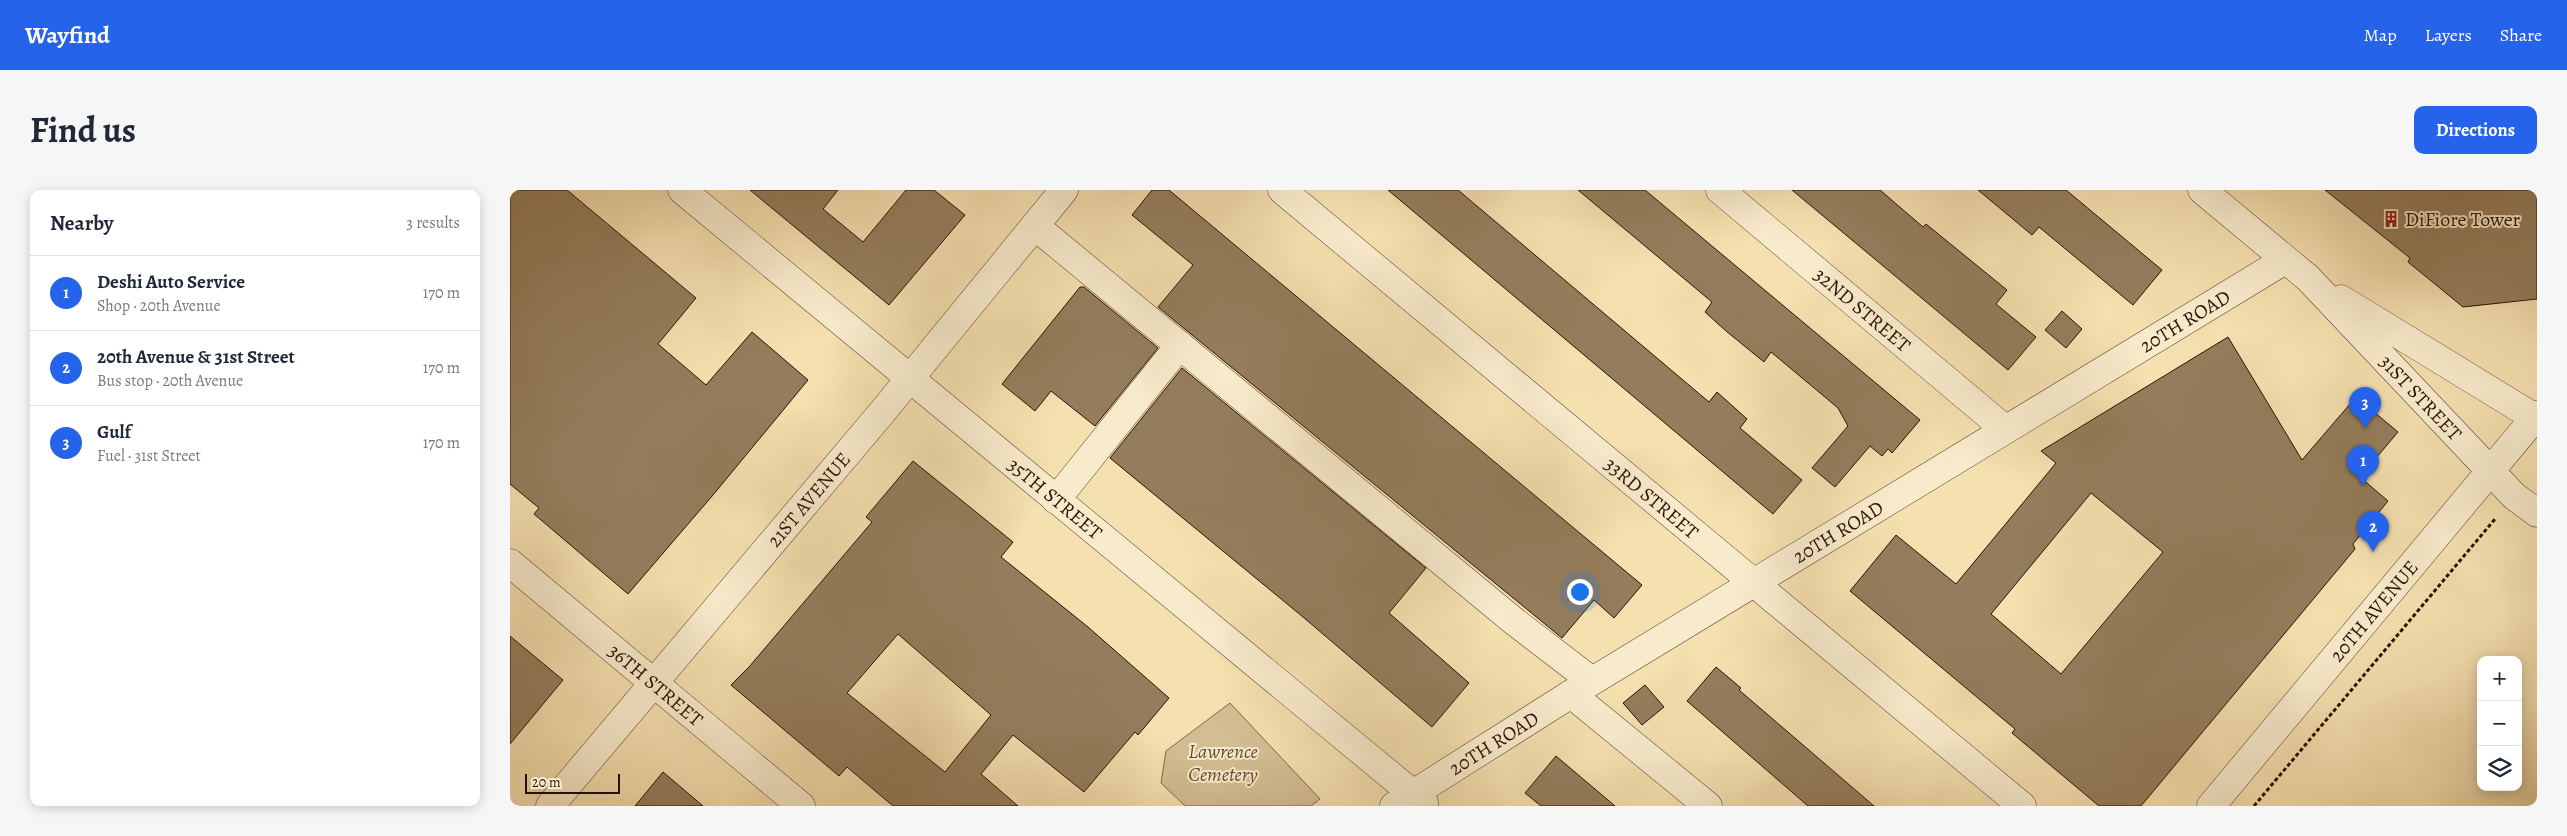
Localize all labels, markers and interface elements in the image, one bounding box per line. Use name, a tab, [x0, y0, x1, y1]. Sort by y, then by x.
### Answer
text: Wayfind	[25, 19, 110, 51]
text: Map	[2364, 23, 2397, 47]
text: Layers	[2425, 23, 2472, 47]
text: Share	[2500, 23, 2542, 47]
text: Find us	[30, 106, 136, 154]
button: Directions	[2414, 106, 2537, 154]
place label: DiFiore Tower	[2405, 206, 2521, 233]
text: Nearby	[50, 209, 113, 237]
building icon: DiFiore Tower	[2381, 209, 2401, 229]
text: 3 results	[406, 212, 460, 234]
street label: 32ND STREET	[1808, 261, 1917, 358]
text: Deshi Auto Service	[97, 269, 245, 295]
text: 1	[63, 282, 69, 304]
text: 170 m	[423, 282, 460, 304]
street label: 20TH ROAD	[2135, 283, 2235, 359]
text: Shop · 20th Avenue	[97, 295, 221, 317]
text: 20th Avenue & 31st Street	[97, 344, 295, 370]
street label: 31ST STREET	[2374, 348, 2468, 446]
text: 2	[62, 357, 70, 379]
text: 170 m	[423, 357, 460, 379]
text: Bus stop · 20th Avenue	[97, 370, 243, 392]
pin: 3	[2349, 387, 2381, 428]
text: Gulf	[97, 419, 131, 445]
text: 3	[63, 432, 69, 454]
text: 170 m	[423, 432, 460, 454]
text: Fuel · 31st Street	[97, 445, 201, 467]
pin: 1	[2347, 445, 2379, 486]
street label: 21ST AVENUE	[761, 446, 856, 553]
street label: 33RD STREET	[1599, 450, 1705, 545]
street label: 35TH STREET	[1002, 451, 1108, 545]
street label: 20TH ROAD	[1788, 494, 1888, 570]
pin: 2	[2357, 511, 2389, 552]
street label: 20TH AVENUE	[2323, 554, 2424, 668]
your location	[1567, 579, 1593, 605]
street label: 36TH STREET	[603, 637, 709, 732]
map controls	[2477, 656, 2522, 791]
button: +	[2477, 656, 2522, 701]
button: −	[2477, 701, 2522, 746]
street label: 20TH ROAD	[1444, 704, 1544, 781]
park label: Lawrence Cemetery	[1188, 738, 1258, 788]
button: layers	[2477, 746, 2522, 791]
scale bar	[525, 771, 620, 794]
text: 20 m	[532, 773, 561, 792]

